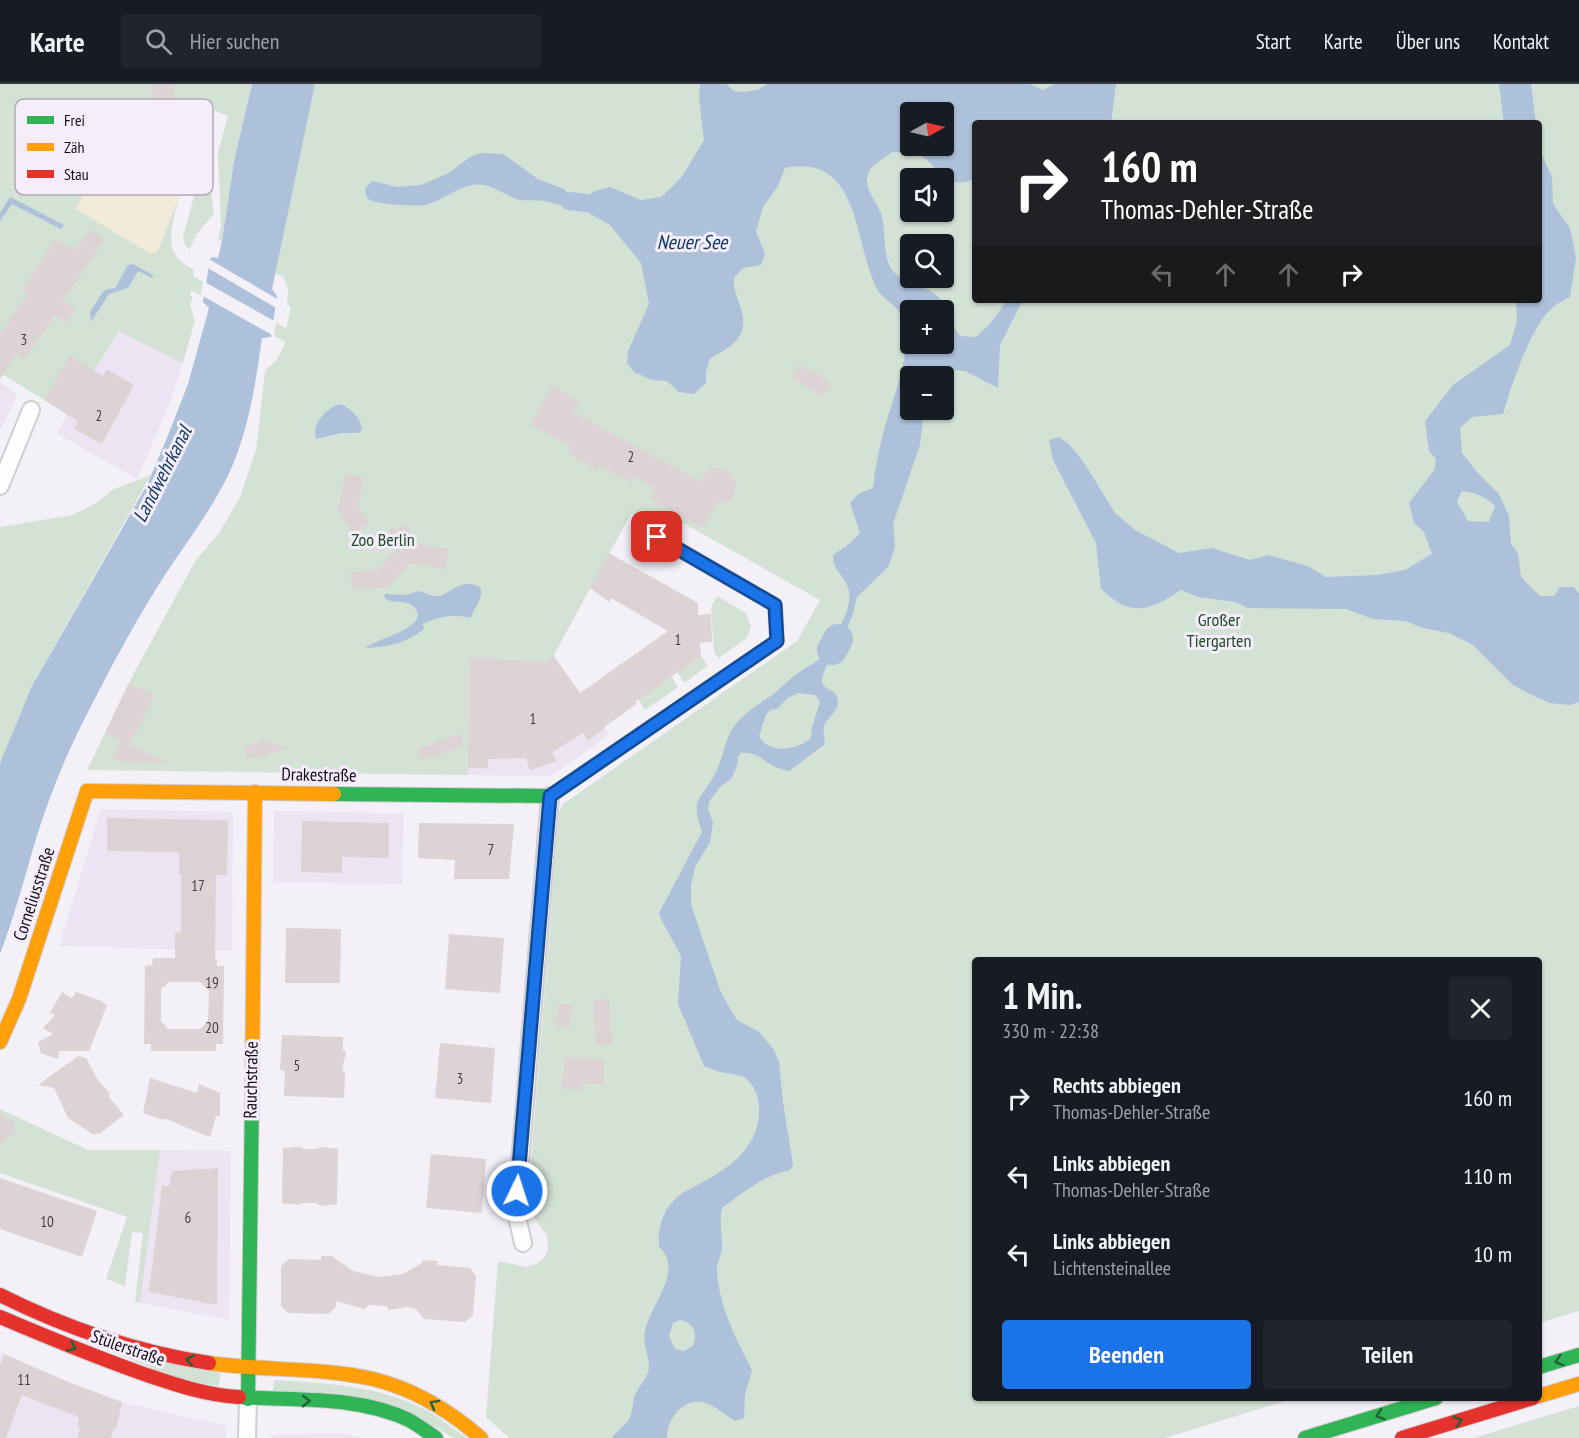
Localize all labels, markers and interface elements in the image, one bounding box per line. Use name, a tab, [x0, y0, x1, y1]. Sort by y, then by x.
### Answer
search box	[121, 14, 541, 68]
text: Karte	[30, 23, 85, 60]
icon: search	[142, 25, 175, 58]
text: Hier suchen	[190, 27, 279, 55]
text: Start	[1256, 28, 1291, 55]
text: Karte	[1324, 28, 1363, 55]
text: Über uns	[1396, 28, 1460, 55]
text: Kontakt	[1493, 28, 1549, 55]
legend	[15, 99, 213, 195]
north arrow	[900, 102, 954, 156]
map controls	[900, 102, 954, 420]
text: Frei	[64, 110, 85, 130]
text: Zäh	[64, 137, 84, 157]
text: 160 m	[1101, 139, 1198, 194]
icon: right	[1002, 144, 1080, 222]
text: Stau	[64, 164, 89, 184]
button: sound	[900, 168, 954, 222]
text: Thomas-Dehler-Straße	[1101, 192, 1313, 226]
water label: Neuer See	[657, 229, 729, 255]
button: search	[900, 234, 954, 288]
icon: left	[1146, 258, 1179, 291]
icon: ahead	[1209, 258, 1242, 291]
icon: ahead	[1272, 258, 1305, 291]
icon: right	[1335, 258, 1368, 291]
button: +	[900, 300, 954, 354]
house number: 3	[21, 330, 27, 349]
button: −	[900, 366, 954, 420]
house number: 2	[96, 406, 102, 425]
water label: Landwehrkanal	[127, 419, 198, 527]
house number: 2	[628, 447, 634, 466]
pin	[631, 511, 682, 562]
icon: arrive	[640, 520, 673, 553]
park label: Zoo Berlin	[351, 528, 415, 551]
park label: Großer Tiergarten	[1187, 608, 1251, 652]
house number: 1	[675, 630, 681, 649]
house number: 1	[530, 709, 536, 728]
street label: Drakestraße	[281, 762, 357, 787]
house number: 7	[488, 840, 494, 859]
street label: Corneliusstraße	[8, 844, 59, 944]
house number: 17	[191, 876, 205, 895]
text: 1 Min.	[1002, 972, 1082, 1019]
house number: 19	[205, 973, 219, 992]
button: close	[1449, 977, 1512, 1040]
house number: 20	[205, 1018, 219, 1037]
text: 330 m · 22:38	[1002, 1018, 1099, 1044]
street label: Rauchstraße	[238, 1041, 263, 1119]
house number: 5	[294, 1056, 300, 1075]
house number: 3	[457, 1069, 463, 1088]
text: Rechts abbiegen	[1053, 1071, 1181, 1099]
icon: right	[1002, 1082, 1035, 1115]
text: 160 m	[1463, 1084, 1512, 1112]
text: Thomas-Dehler-Straße	[1053, 1099, 1210, 1125]
text: Links abbiegen	[1053, 1149, 1170, 1177]
position arrow	[485, 1159, 549, 1223]
icon: left	[1002, 1160, 1035, 1193]
text: 110 m	[1463, 1162, 1512, 1190]
text: Thomas-Dehler-Straße	[1053, 1177, 1210, 1203]
house number: 6	[185, 1208, 192, 1227]
house number: 10	[40, 1212, 54, 1231]
text: Links abbiegen	[1053, 1227, 1170, 1255]
icon: left	[1002, 1238, 1035, 1271]
text: 10 m	[1473, 1240, 1512, 1268]
text: Lichtensteinallee	[1053, 1255, 1171, 1281]
button: Beenden	[1002, 1320, 1251, 1389]
button: Teilen	[1263, 1320, 1512, 1389]
street label: Stülerstraße	[88, 1324, 168, 1371]
one-way arrow	[65, 1340, 76, 1352]
one-way arrow	[185, 1354, 195, 1367]
one-way arrow	[1554, 1354, 1565, 1366]
house number: 11	[17, 1370, 31, 1389]
one-way arrow	[302, 1395, 311, 1407]
one-way arrow	[430, 1400, 440, 1411]
one-way arrow	[1376, 1408, 1386, 1420]
one-way arrow	[1452, 1416, 1463, 1428]

